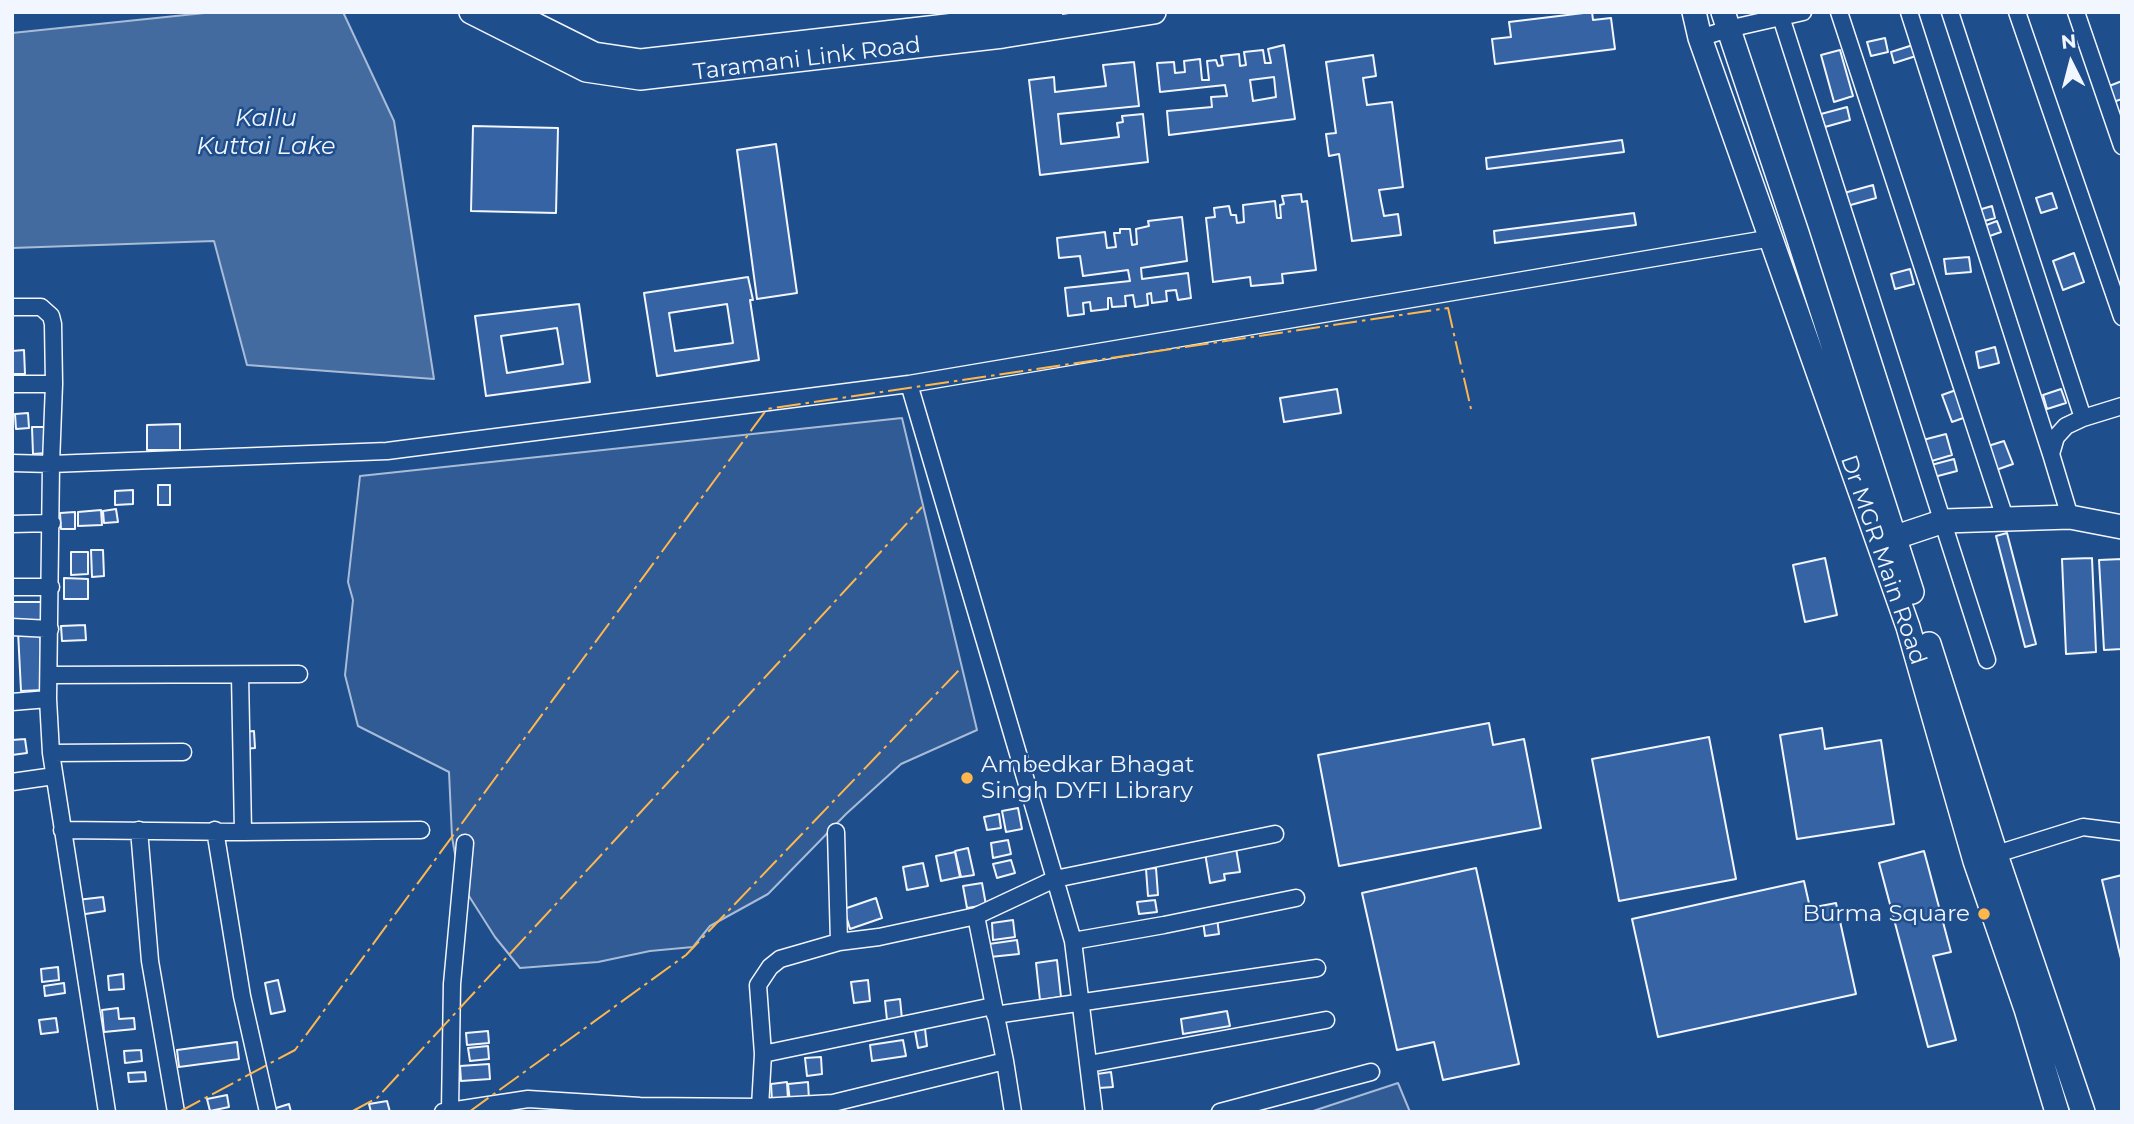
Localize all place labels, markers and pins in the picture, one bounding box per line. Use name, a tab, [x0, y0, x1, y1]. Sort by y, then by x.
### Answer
place label: Ambedkar Bhagat Singh DYFI Library	[981, 751, 1194, 805]
marker: Ambedkar Bhagat Singh DYFI Library	[959, 770, 975, 786]
place label: Burma Square	[1803, 900, 1970, 928]
marker: Burma Square	[1976, 906, 1992, 922]

